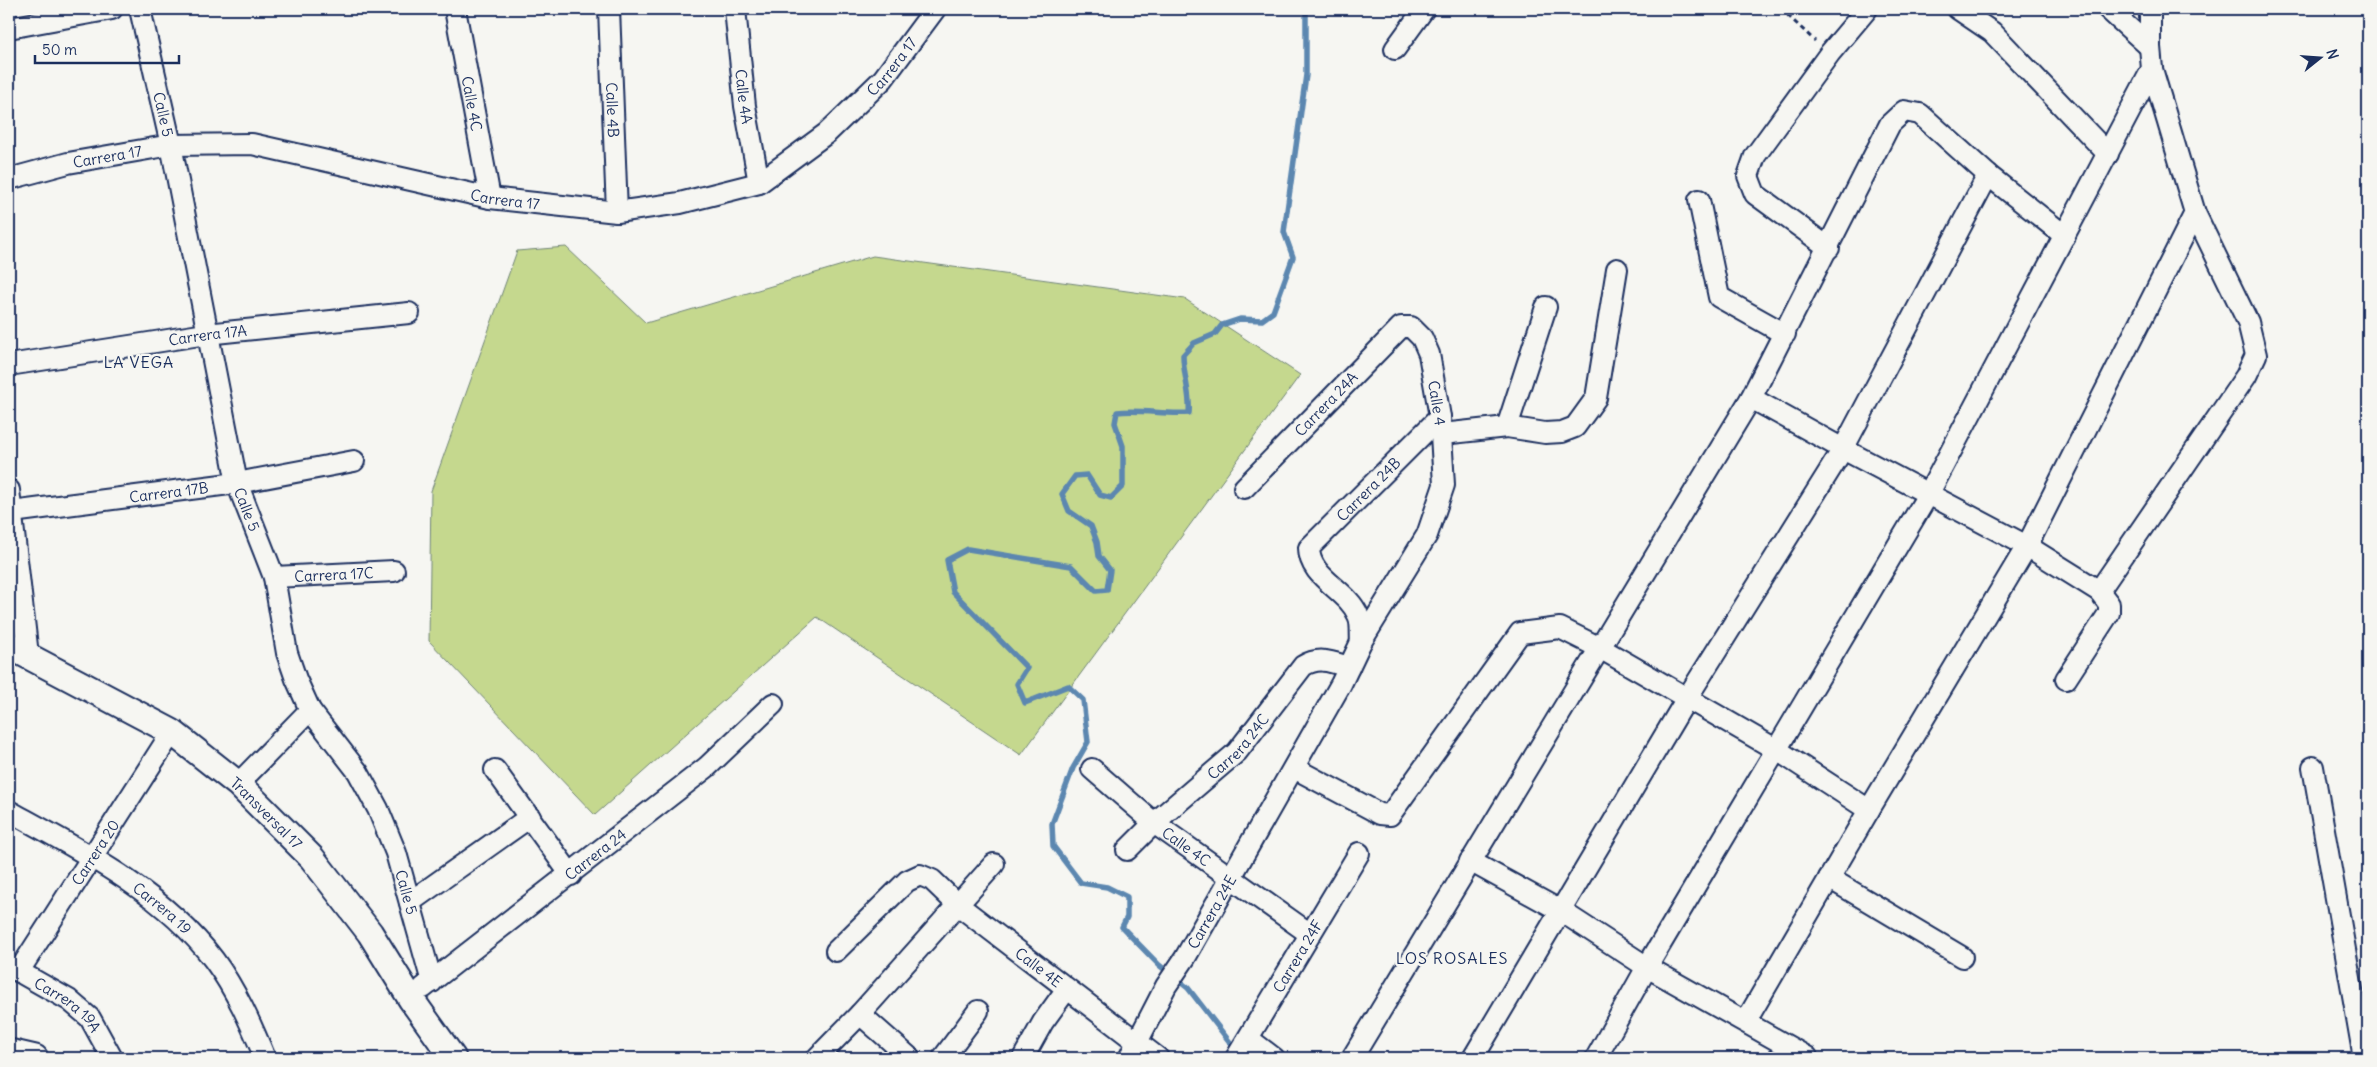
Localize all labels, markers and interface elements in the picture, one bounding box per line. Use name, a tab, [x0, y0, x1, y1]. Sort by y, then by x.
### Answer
scale bar	[35, 32, 179, 64]
north arrow	[2294, 32, 2344, 82]
street label: Carrera 17	[862, 33, 920, 100]
text: 50 m	[42, 40, 77, 59]
text: N	[2322, 47, 2342, 61]
street label: Calle 4A	[732, 68, 758, 126]
street label: Calle 4C	[458, 74, 487, 132]
street label: Calle 4B	[602, 82, 624, 138]
street label: Calle 5	[150, 90, 178, 139]
street label: Carrera 17	[71, 141, 143, 171]
street label: Carrera 17	[469, 184, 541, 213]
street label: Carrera 17A	[167, 320, 248, 349]
district label: LA VEGA	[104, 352, 174, 372]
street label: Carrera 24A	[1290, 367, 1362, 440]
street label: Calle 4	[1424, 379, 1450, 427]
street label: Carrera 24B	[1332, 453, 1404, 525]
street label: Carrera 17B	[128, 477, 210, 506]
street label: Calle 5	[230, 485, 264, 534]
street label: Carrera 17C	[294, 563, 374, 585]
street label: Carrera 24C	[1203, 710, 1273, 783]
street label: Transversal 17	[227, 773, 307, 853]
street label: Carrera 20	[67, 816, 123, 889]
street label: Calle 4C	[1158, 822, 1215, 870]
street label: Carrera 24	[560, 824, 630, 884]
street label: Calle 5	[392, 868, 422, 916]
street label: Carrera 24E	[1183, 871, 1240, 952]
street label: Carrera 19	[129, 878, 196, 938]
street label: Carrera 24F	[1268, 916, 1327, 996]
street label: Calle 4E	[1012, 943, 1066, 991]
district label: LOS ROSALES	[1396, 948, 1508, 968]
street label: Carrera 19A	[31, 973, 106, 1036]

